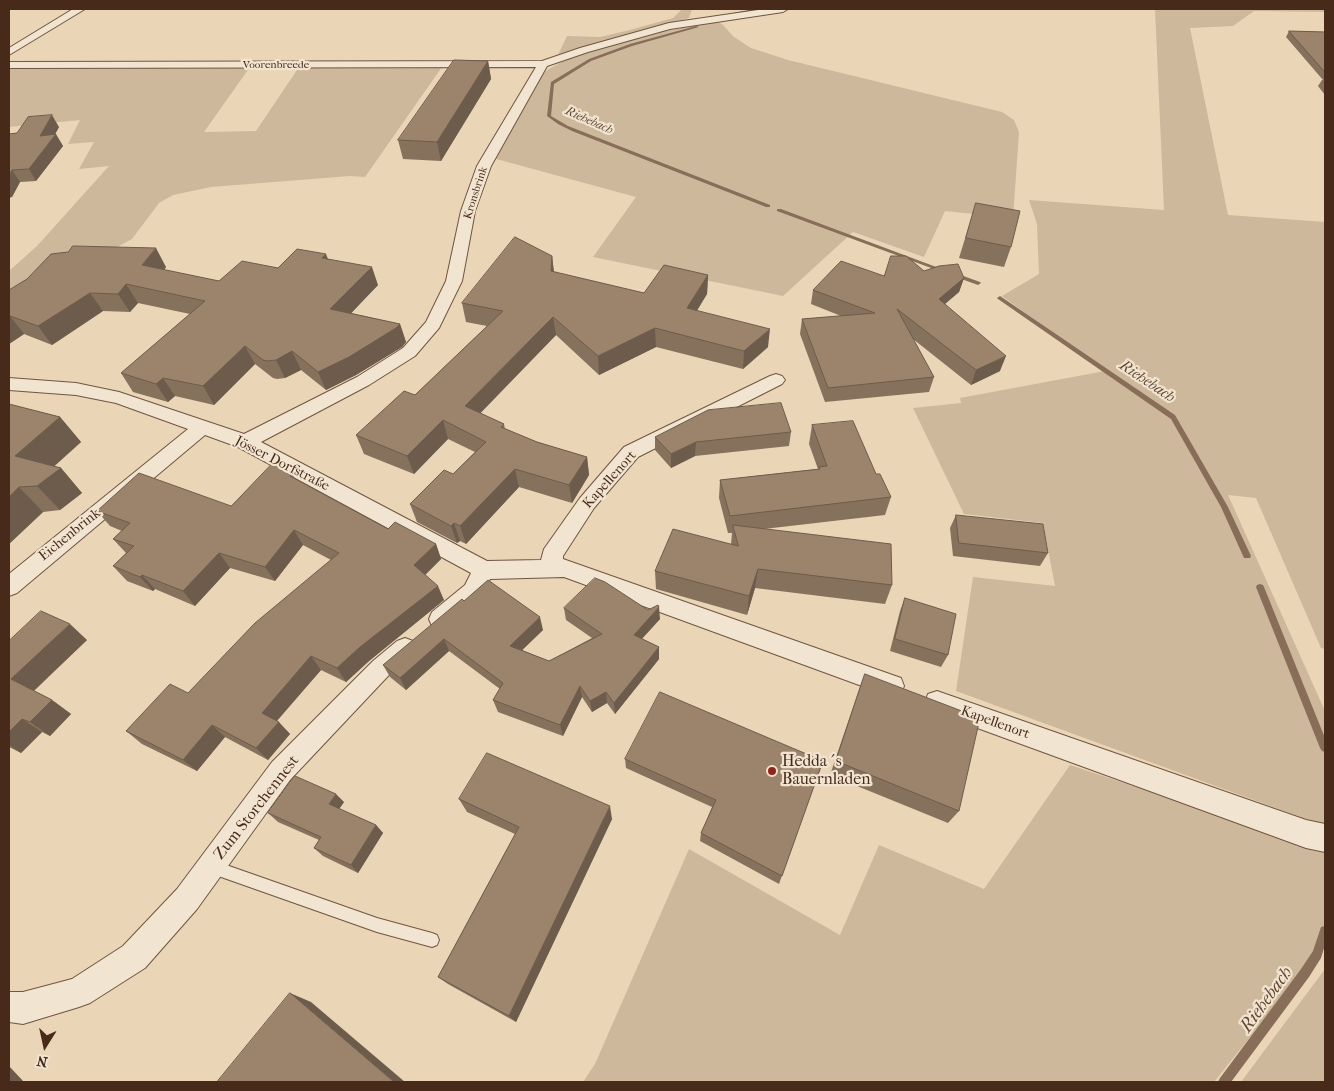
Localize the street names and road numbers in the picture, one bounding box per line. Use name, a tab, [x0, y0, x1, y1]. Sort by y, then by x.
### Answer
street label: Voorenbreede	[243, 58, 309, 72]
street label: Kronsbrink	[461, 165, 491, 221]
street label: Jösser Dorfstraße	[232, 433, 332, 495]
street label: Kapellenort	[580, 448, 640, 512]
street label: Eichenbrink	[36, 505, 104, 565]
street label: Kapellenort	[958, 703, 1032, 743]
street label: Zum Storchennest	[210, 752, 304, 864]

